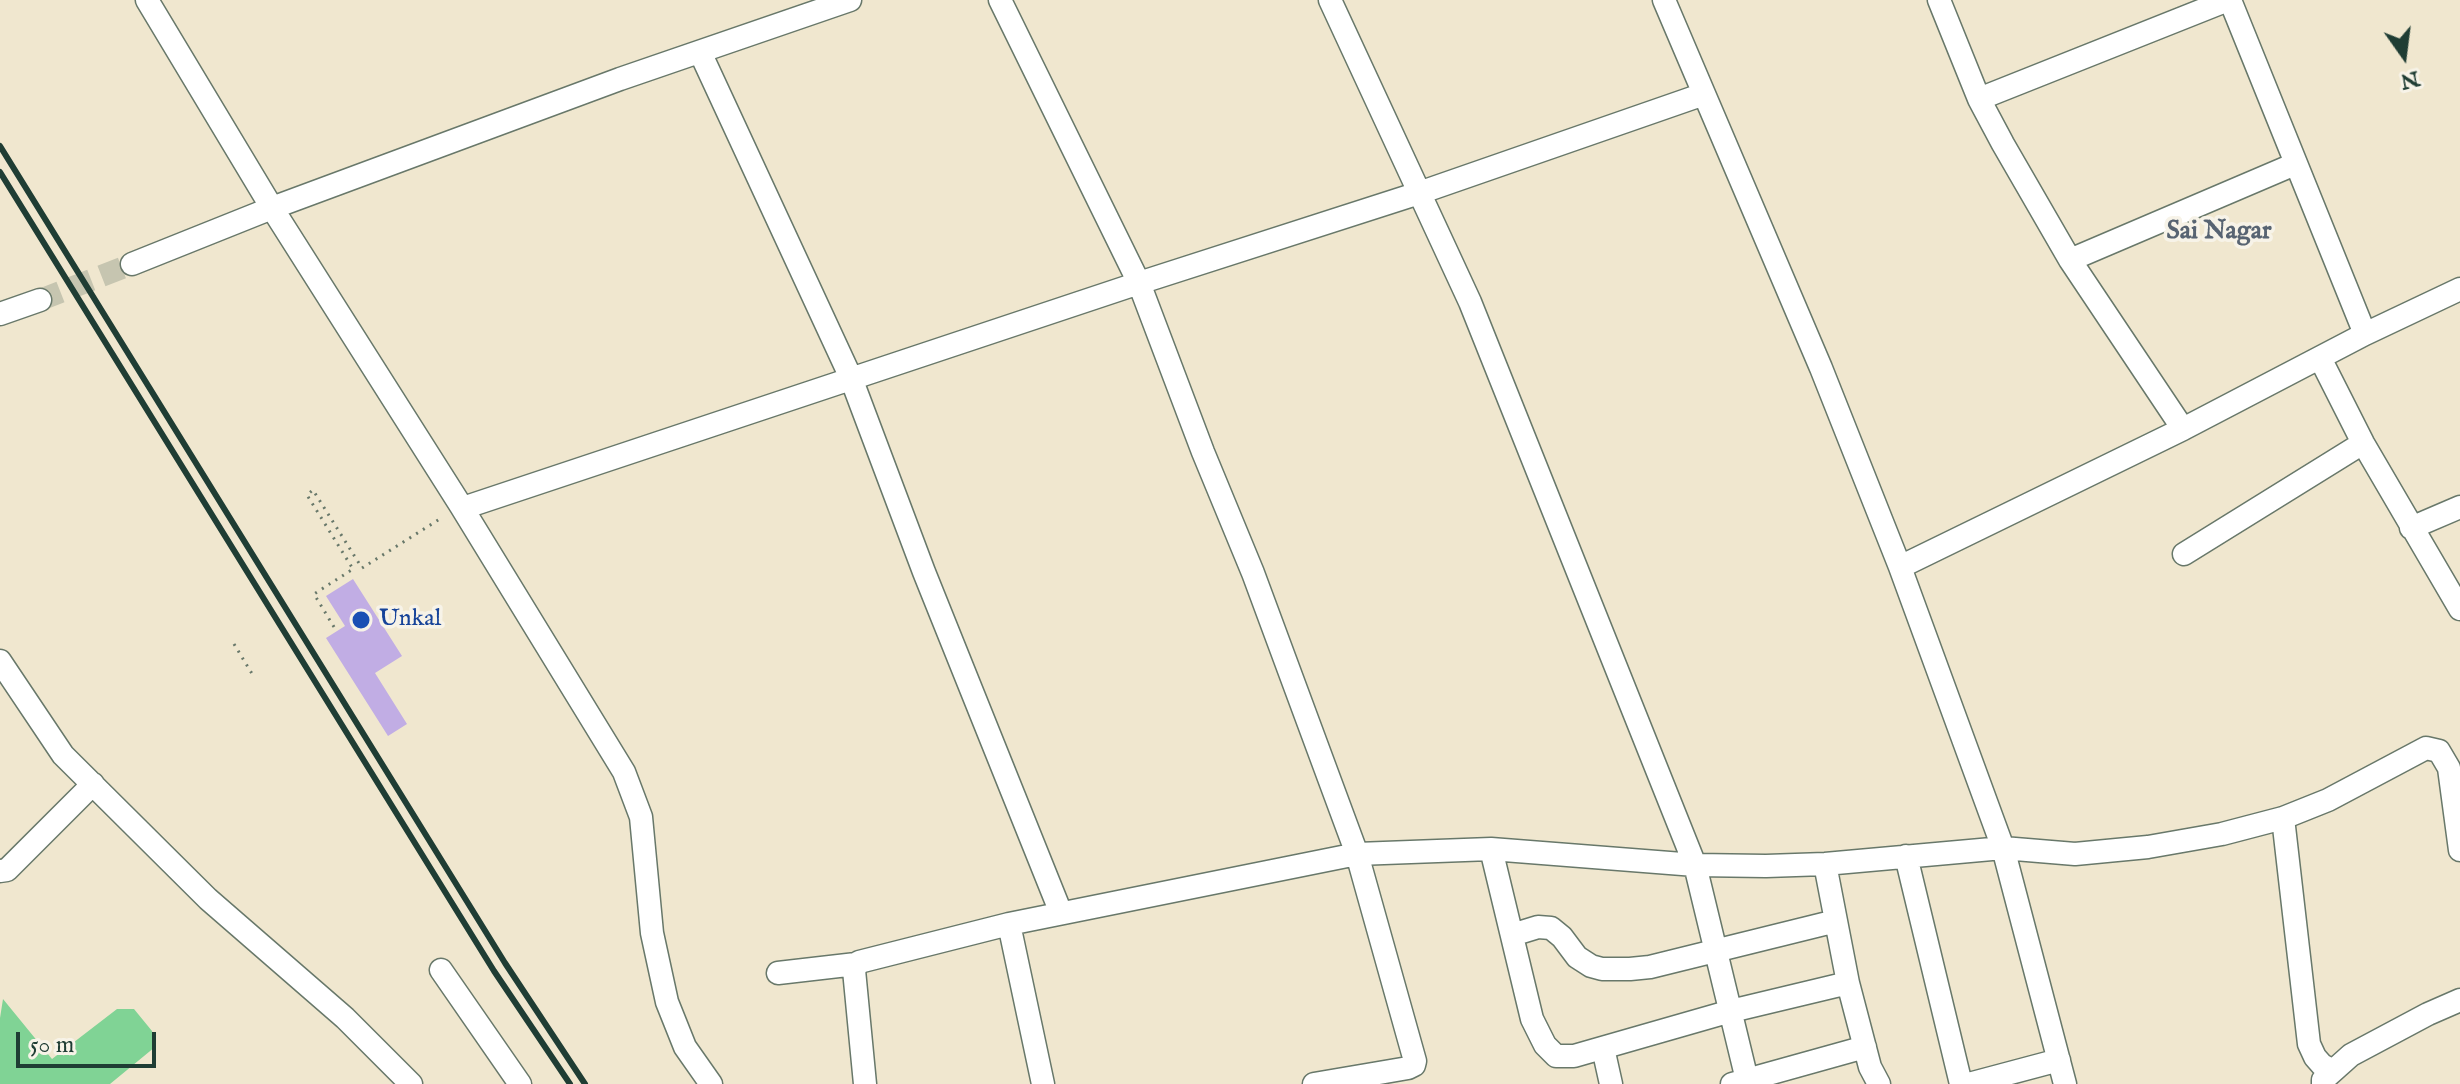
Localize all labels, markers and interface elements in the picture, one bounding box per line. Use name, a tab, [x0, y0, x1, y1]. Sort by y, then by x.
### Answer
north arrow	[2364, 16, 2444, 96]
text: N	[2397, 63, 2422, 95]
district label: Sai Nagar	[2166, 217, 2272, 249]
place label: Unkal	[379, 606, 441, 634]
marker: Unkal	[350, 609, 372, 631]
scale bar	[20, 1016, 160, 1066]
text: 50 m	[30, 1030, 74, 1061]

